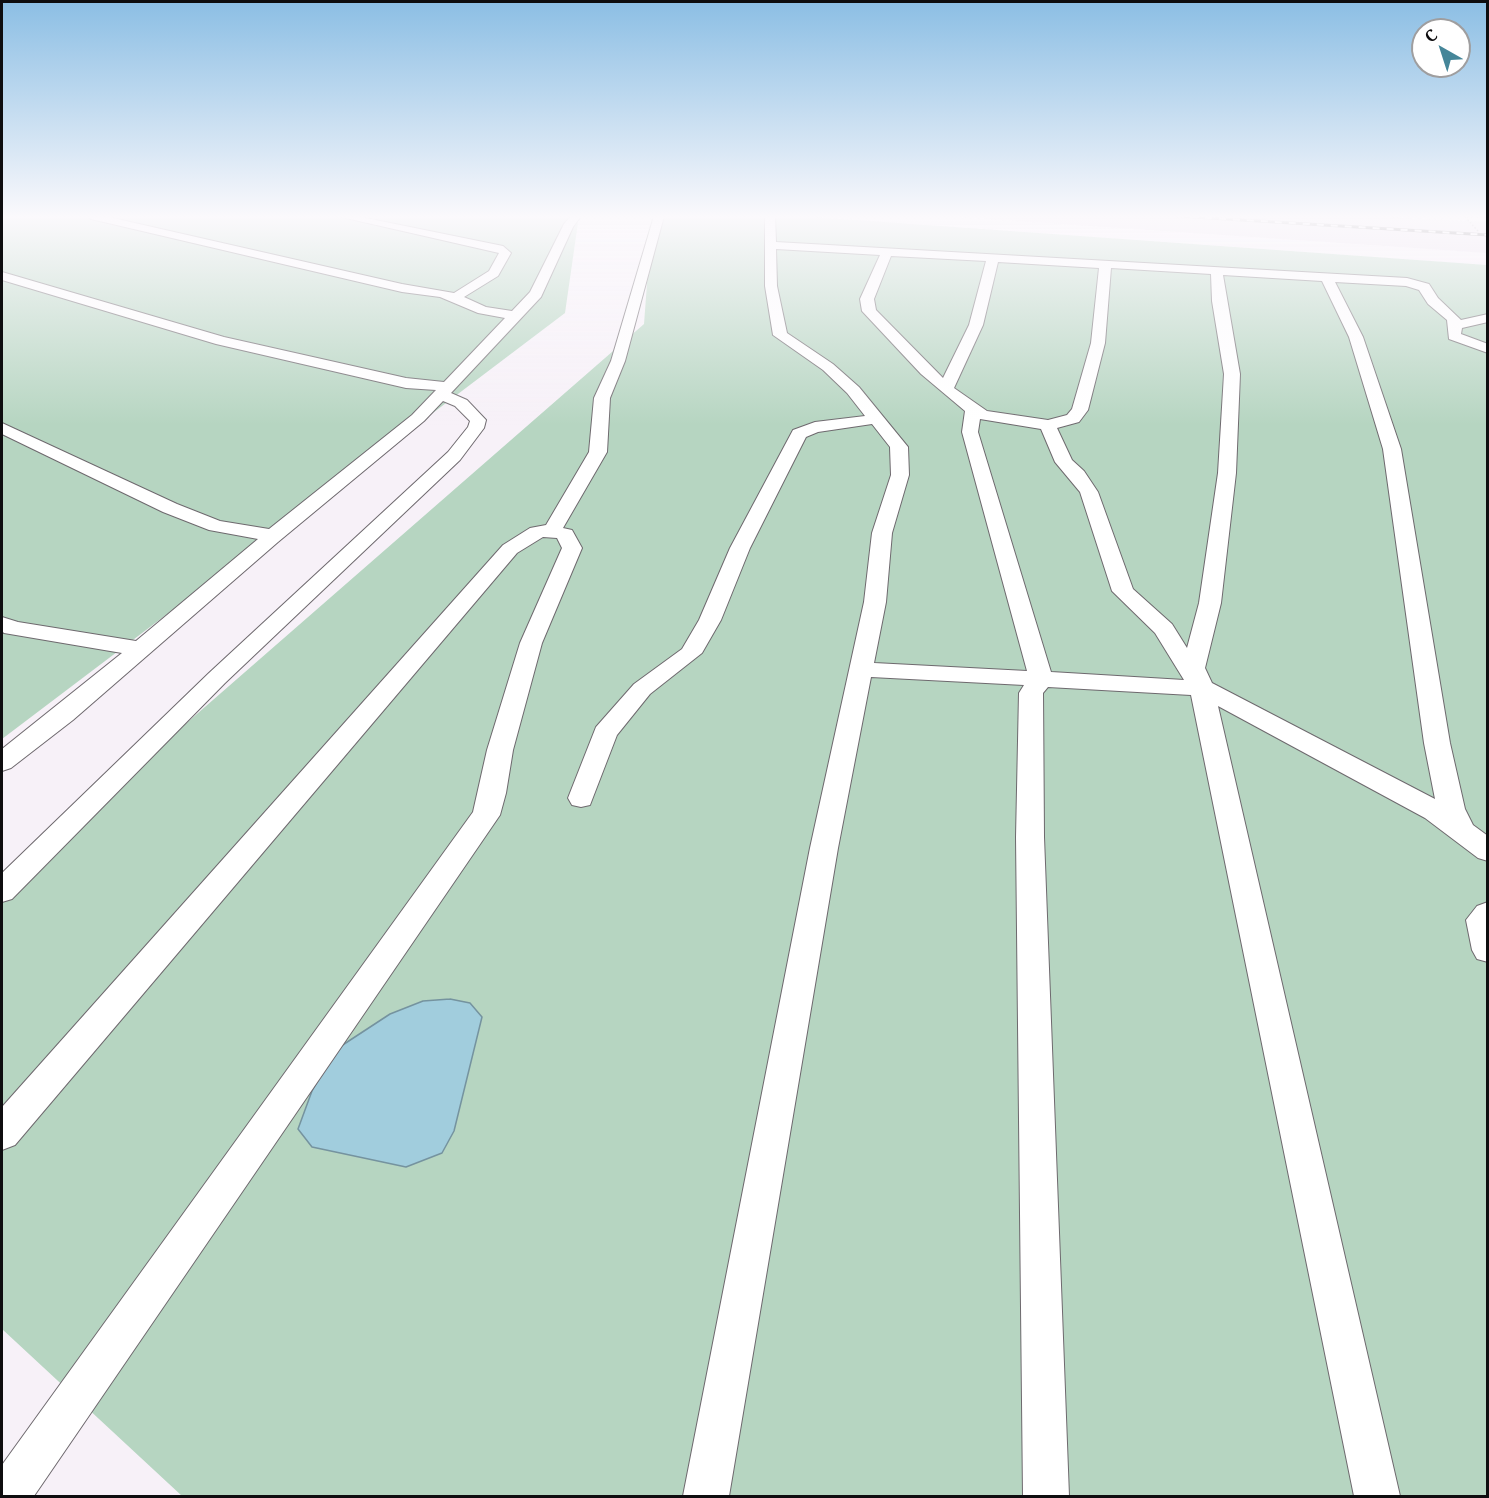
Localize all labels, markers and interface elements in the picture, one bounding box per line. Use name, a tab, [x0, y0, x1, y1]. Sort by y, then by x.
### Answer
north arrow	[1411, 18, 1471, 78]
text: С	[1420, 24, 1442, 47]

